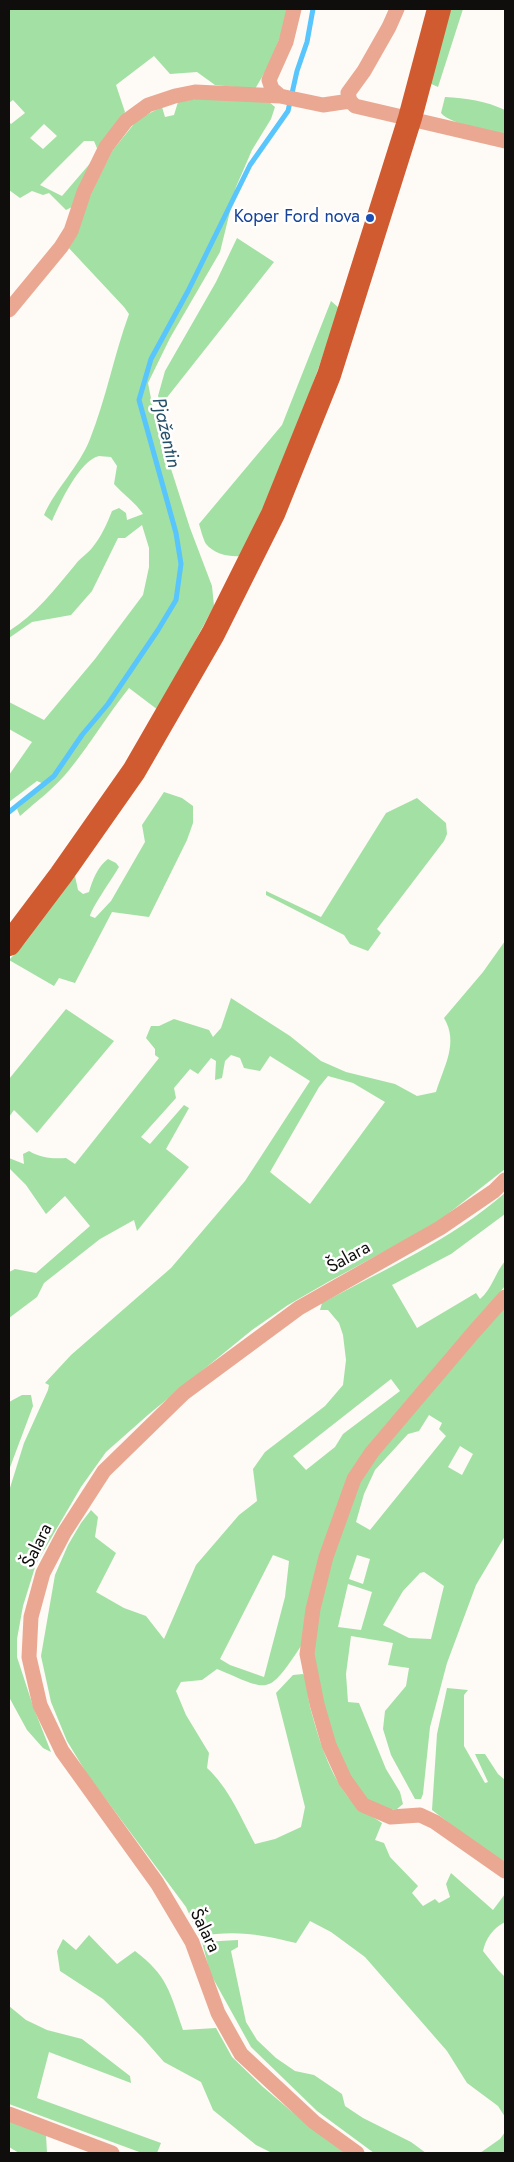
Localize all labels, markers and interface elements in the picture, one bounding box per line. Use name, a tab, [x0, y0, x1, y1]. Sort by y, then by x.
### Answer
place label: Koper Ford nova	[234, 207, 360, 229]
marker: Koper Ford nova	[364, 212, 376, 224]
water label: Pjažentin	[146, 396, 184, 470]
street label: Šalara	[324, 1237, 374, 1279]
street label: Šalara	[18, 1521, 58, 1571]
street label: Šalara	[184, 1906, 224, 1956]

